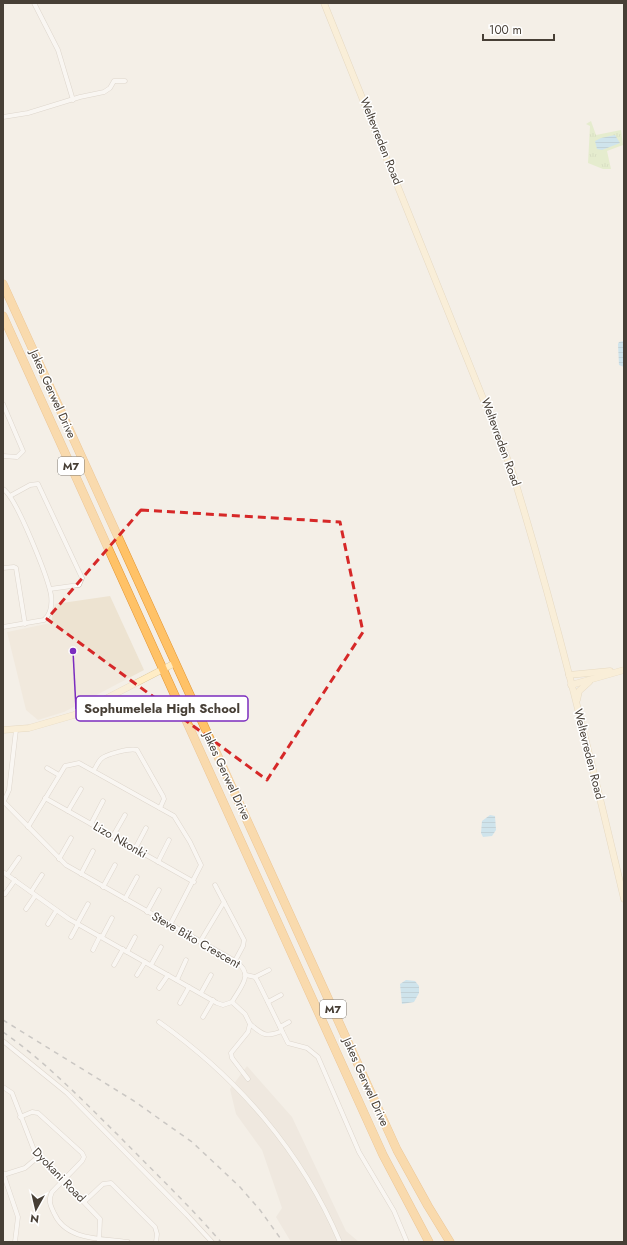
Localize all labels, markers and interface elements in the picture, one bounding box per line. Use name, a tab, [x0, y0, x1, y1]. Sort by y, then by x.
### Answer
scale bar	[483, 16, 554, 42]
text: 100 m	[489, 21, 522, 39]
street label: Weltevreden Road	[355, 95, 407, 187]
street label: Jakes Gerwel Drive	[25, 345, 81, 441]
street label: Weltevreden Road	[477, 395, 525, 489]
road number: M7	[58, 457, 84, 475]
callout: Sophumelela High School	[76, 696, 248, 721]
text: Sophumelela High School	[84, 699, 240, 718]
street label: Weltevreden Road	[569, 707, 609, 801]
street label: Jakes Gerwel Drive	[198, 727, 255, 823]
street label: Lizo Nkonki	[90, 817, 150, 863]
street label: Steve Biko Crescent	[148, 907, 244, 973]
road number: M7	[320, 1000, 346, 1018]
street label: Jakes Gerwel Drive	[338, 1033, 394, 1129]
street label: Dyokani Road	[28, 1144, 90, 1206]
north arrow	[16, 1189, 56, 1229]
text: N	[29, 1210, 40, 1227]

